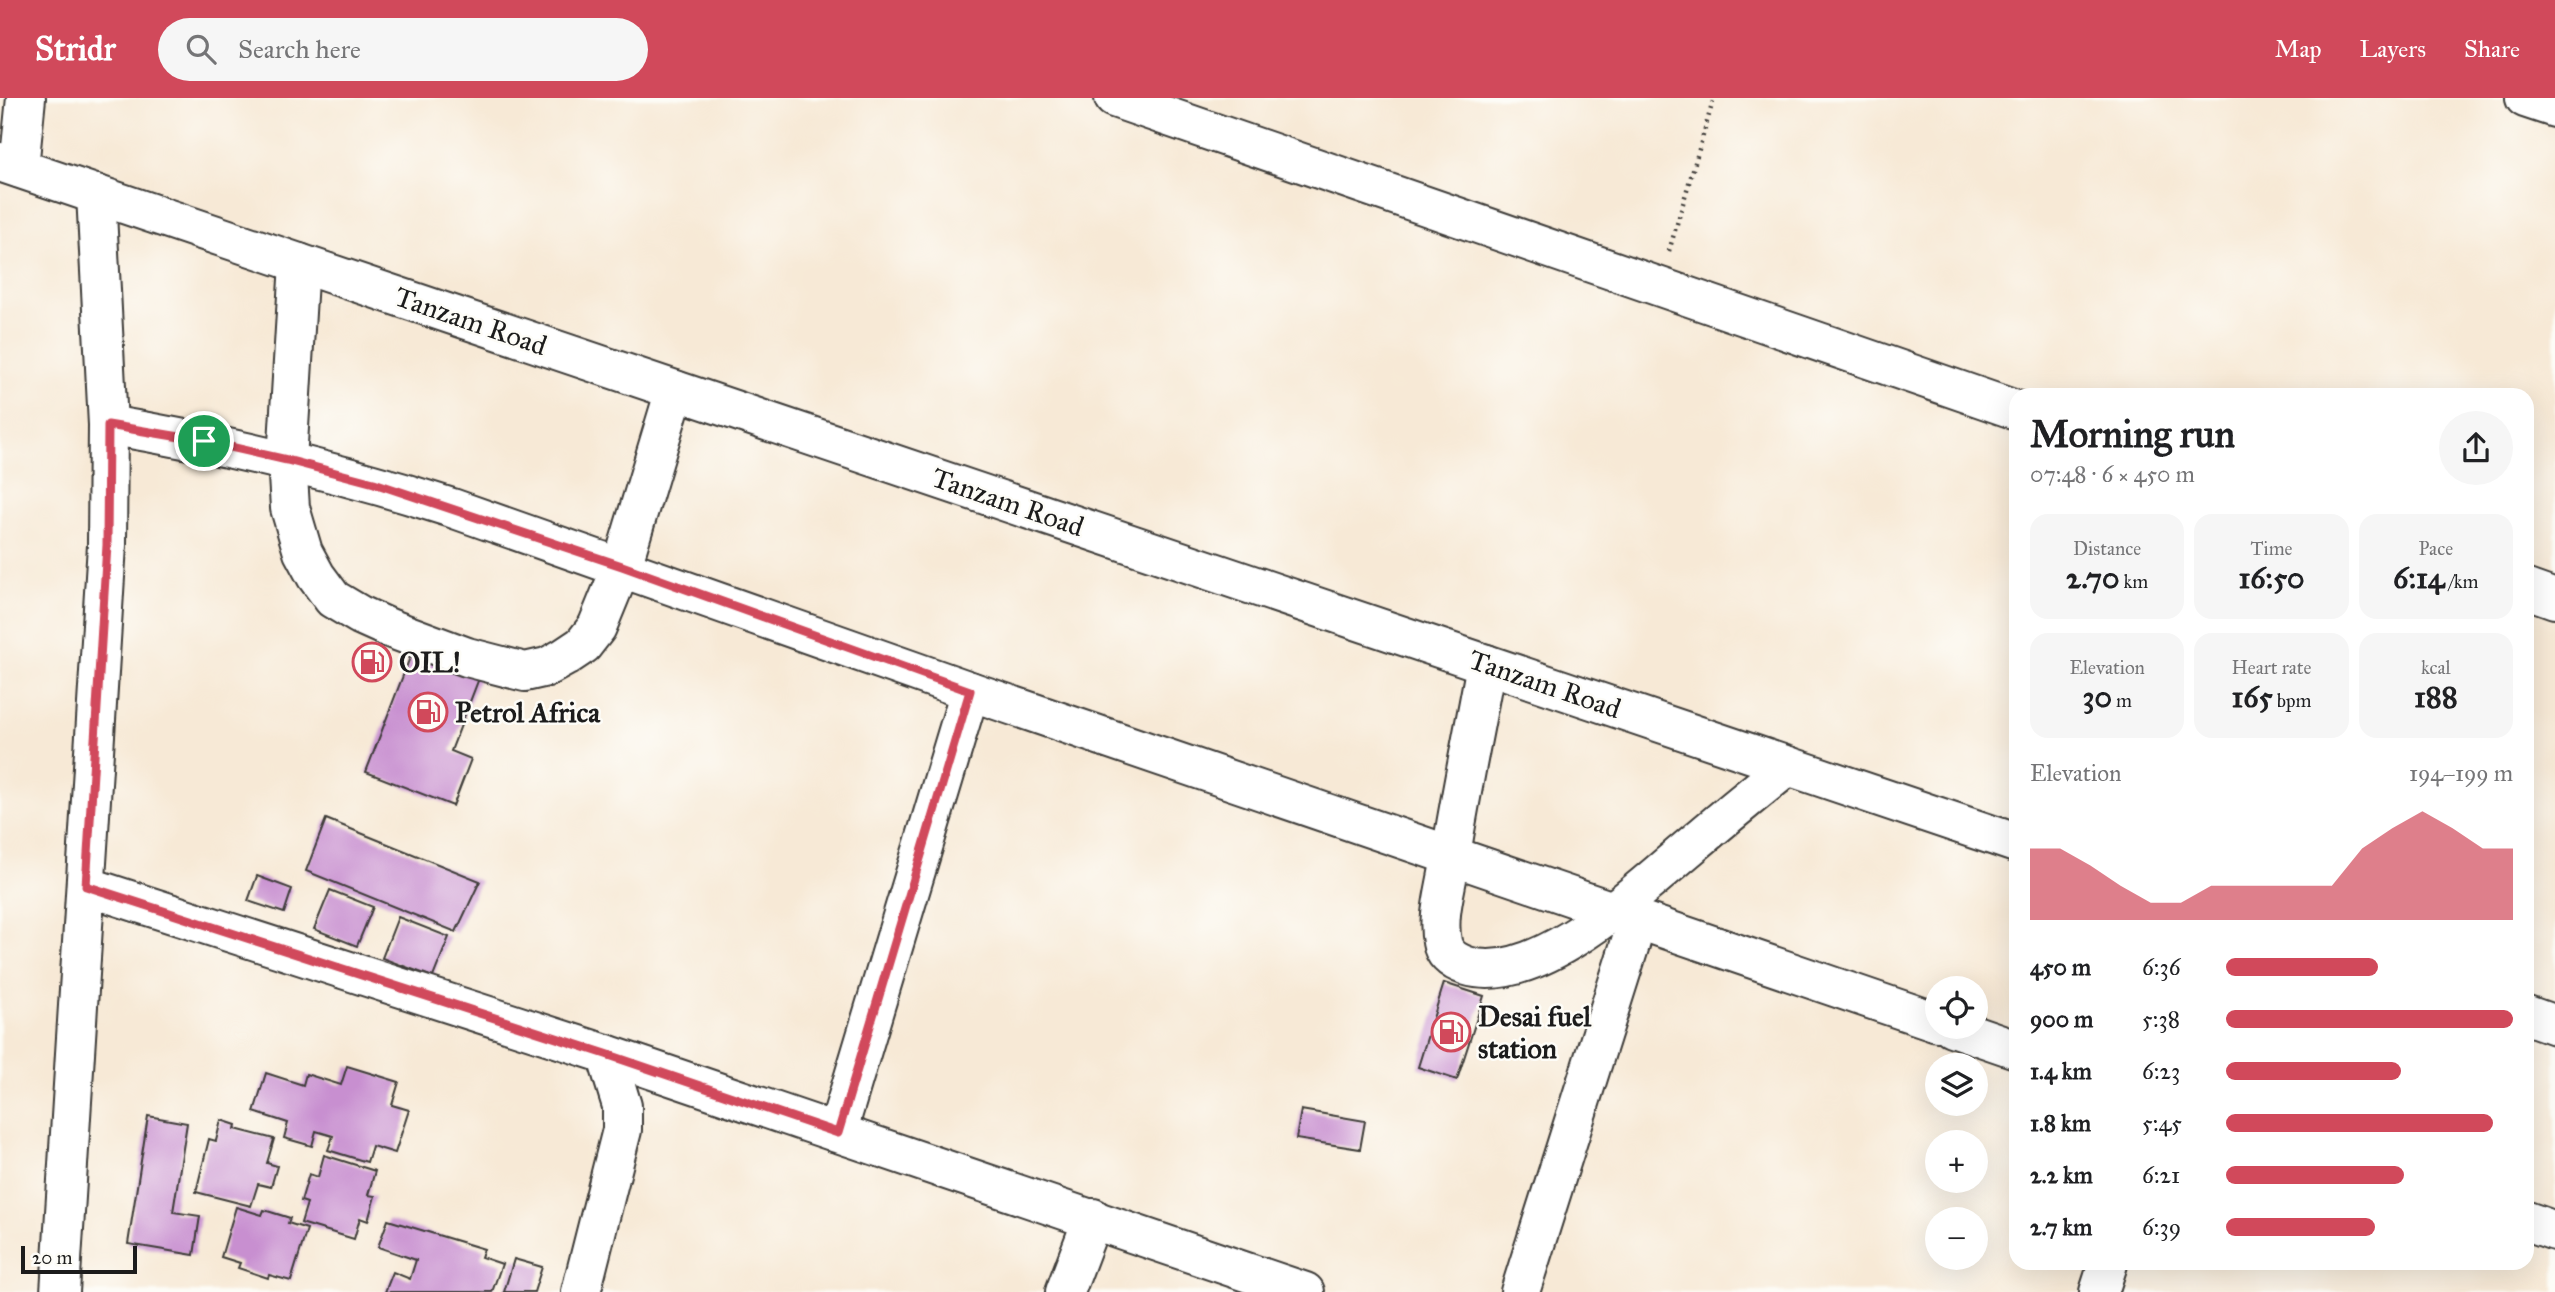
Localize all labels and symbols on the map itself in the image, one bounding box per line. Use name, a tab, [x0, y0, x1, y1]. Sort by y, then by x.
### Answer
street label: Tanzam Road	[390, 279, 552, 363]
pin	[174, 411, 234, 471]
street label: Tanzam Road	[927, 460, 1089, 544]
fuel station icon: OIL!	[351, 641, 393, 683]
street label: Tanzam Road	[1464, 642, 1626, 726]
place label: OIL!	[399, 645, 461, 680]
fuel station icon: Petrol Africa	[407, 691, 449, 733]
place label: Petrol Africa	[455, 695, 601, 730]
place label: Desai fuel station	[1478, 999, 1592, 1066]
fuel station icon: Desai fuel station	[1430, 1011, 1472, 1053]
scale bar	[21, 1243, 136, 1275]

